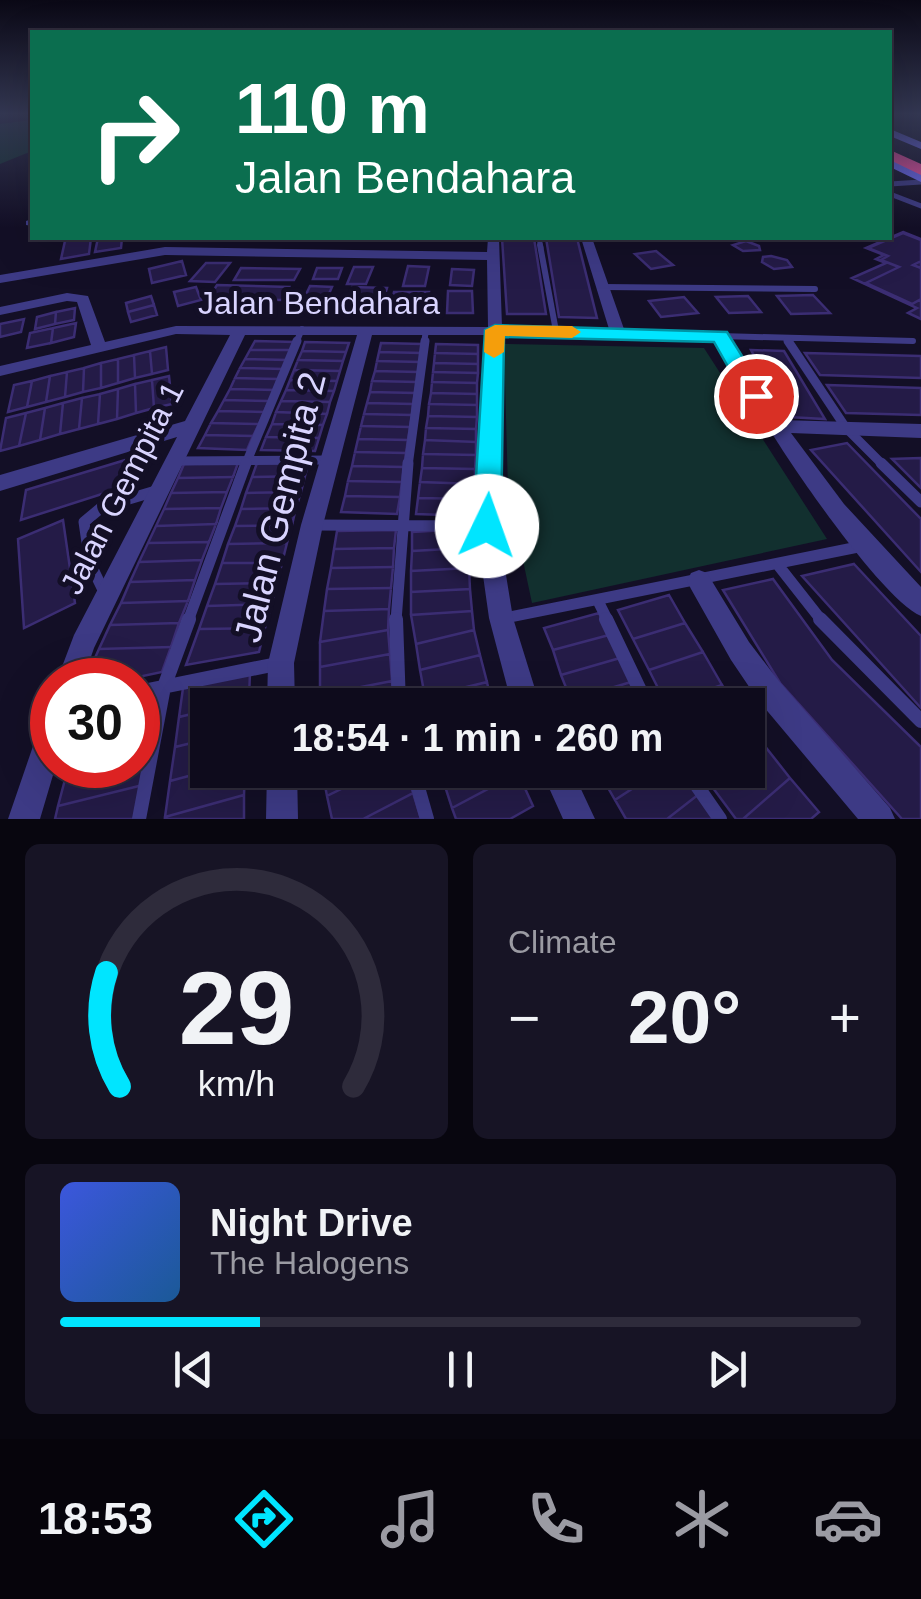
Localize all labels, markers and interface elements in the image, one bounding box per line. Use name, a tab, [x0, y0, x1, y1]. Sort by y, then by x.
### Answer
icon: right	[70, 70, 200, 200]
text: 110 m	[235, 70, 430, 148]
text: Jalan Bendahara	[235, 152, 575, 203]
street label: Jalan Bendahara	[198, 285, 440, 321]
pin	[714, 354, 799, 439]
street label: Jalan Gempita 2	[226, 368, 334, 646]
icon: arrive	[729, 369, 784, 424]
street label: Jalan Gempita 1	[53, 376, 191, 600]
position arrow	[435, 474, 539, 578]
speed limit sign: 30	[30, 658, 160, 788]
text: 18:54 · 1 min · 260 m	[292, 717, 663, 759]
text: Climate	[508, 924, 616, 960]
text: 29	[179, 950, 294, 1066]
text: 20°	[628, 975, 741, 1059]
text: −	[508, 987, 540, 1049]
text: +	[829, 987, 861, 1049]
text: km/h	[198, 1064, 275, 1104]
text: Night Drive	[210, 1202, 413, 1244]
text: The Halogens	[210, 1245, 409, 1281]
icon: previous	[166, 1342, 221, 1397]
icon: pause	[433, 1342, 488, 1397]
icon: next	[700, 1342, 755, 1397]
icon: directions	[229, 1484, 299, 1554]
icon: music	[375, 1484, 445, 1554]
icon: phone	[521, 1484, 591, 1554]
icon: climate	[667, 1484, 737, 1554]
icon: car	[813, 1484, 883, 1554]
text: 18:53	[38, 1493, 153, 1544]

